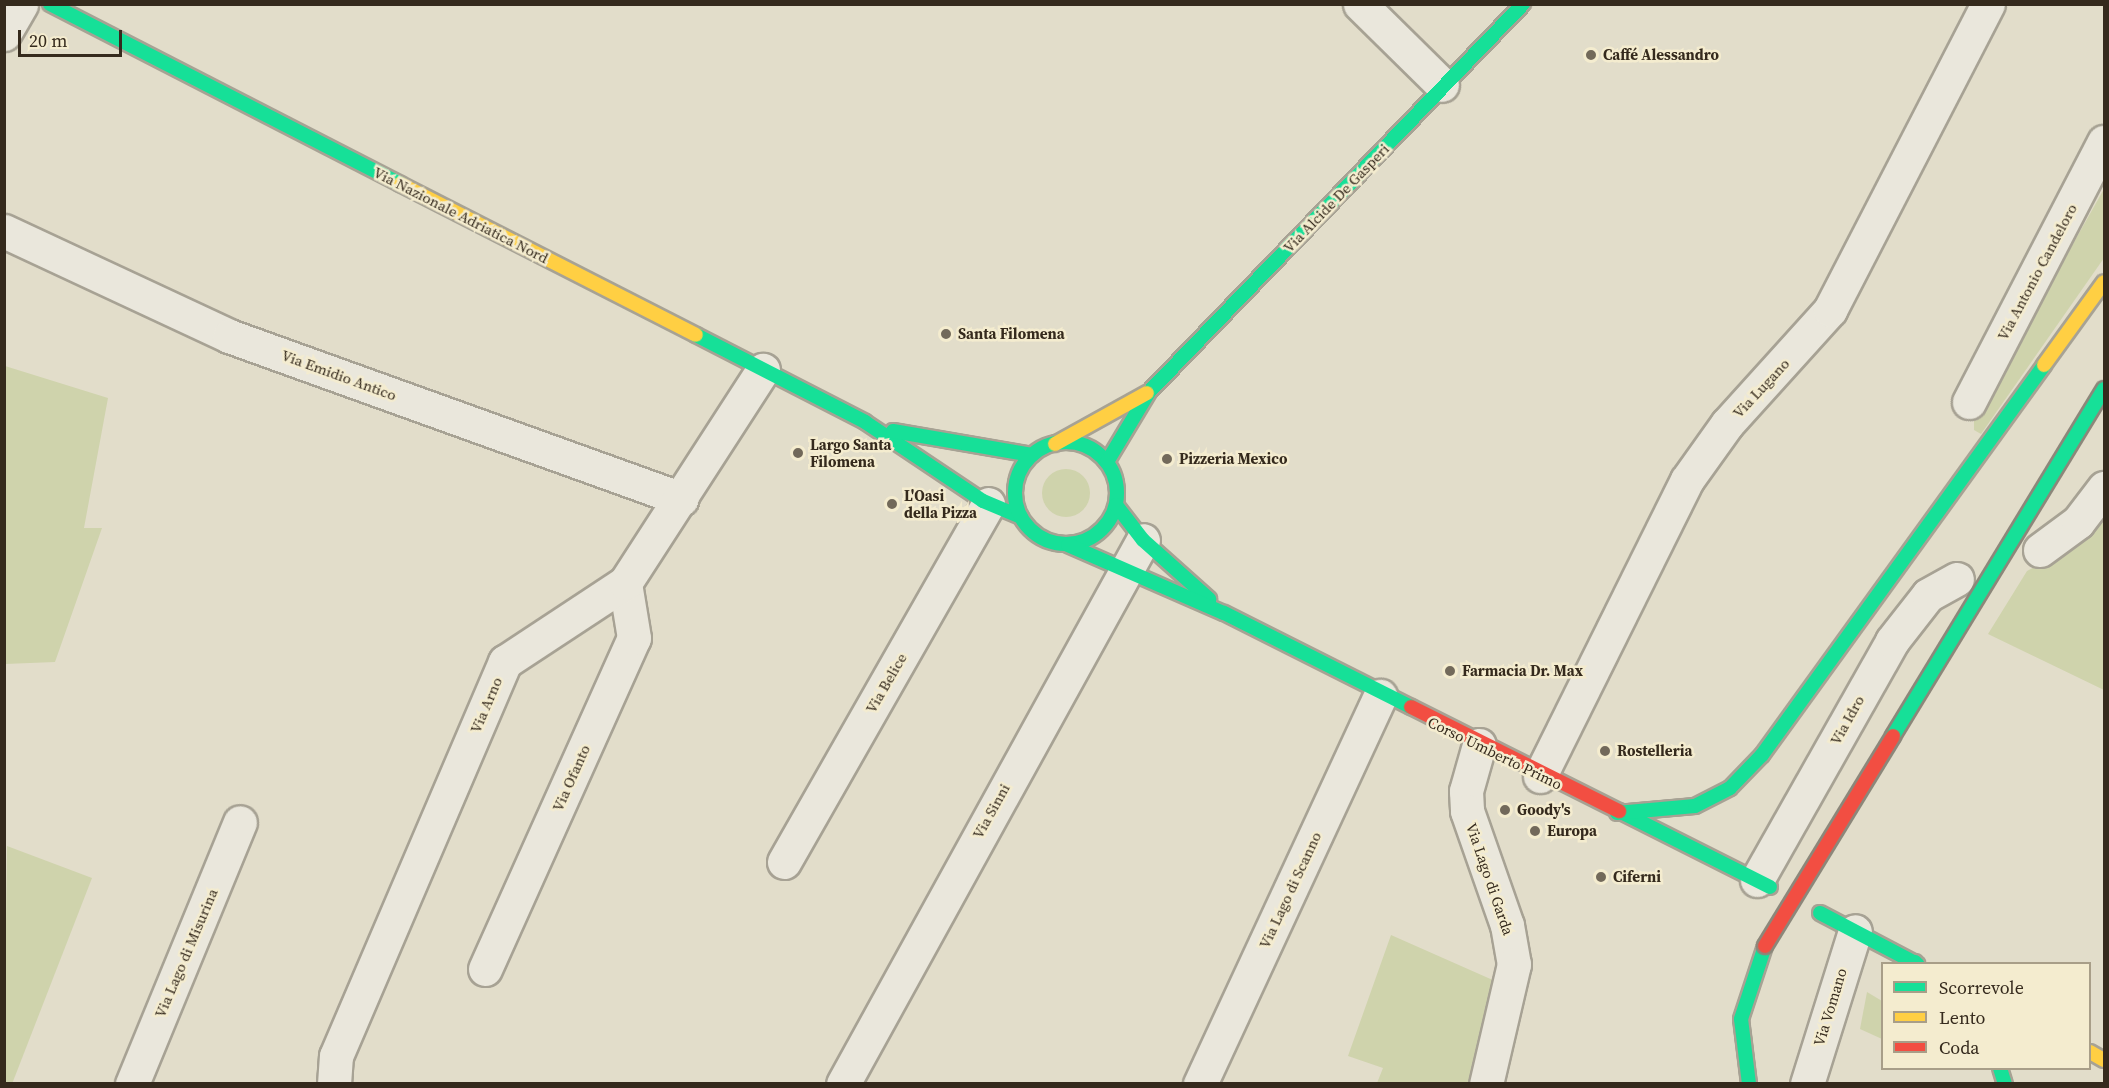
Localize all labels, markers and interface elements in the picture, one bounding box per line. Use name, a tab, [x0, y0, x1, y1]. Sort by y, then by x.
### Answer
scale bar	[21, 18, 124, 56]
text: 20 m	[29, 28, 67, 53]
place label: Caffé Alessandro	[1603, 46, 1719, 64]
marker: Caffé Alessandro	[1584, 48, 1598, 62]
street label: Via Alcide De Gasperi	[1279, 140, 1393, 256]
street label: Via Nazionale Adriatica Nord	[371, 163, 551, 267]
street label: Via Antonio Candeloro	[1993, 201, 2081, 343]
place label: Santa Filomena	[958, 325, 1065, 343]
marker: Santa Filomena	[939, 327, 953, 341]
street label: Via Emidio Antico	[279, 346, 399, 404]
street label: Via Lugano	[1729, 355, 1793, 421]
place label: Largo Santa Filomena	[810, 435, 891, 470]
marker: Largo Santa Filomena	[791, 446, 805, 460]
place label: Pizzeria Mexico	[1179, 450, 1287, 468]
marker: Pizzeria Mexico	[1160, 452, 1174, 466]
place label: L'Oasi della Pizza	[904, 486, 977, 521]
marker: L'Oasi della Pizza	[885, 497, 899, 511]
street label: Via Belice	[862, 650, 910, 716]
place label: Farmacia Dr. Max	[1462, 662, 1583, 680]
marker: Farmacia Dr. Max	[1443, 664, 1457, 678]
street label: Via Arno	[466, 674, 506, 736]
street label: Via Idro	[1826, 692, 1868, 748]
street label: Corso Umberto Primo	[1425, 713, 1565, 793]
street label: Via Ofanto	[548, 742, 594, 814]
place label: Rostelleria	[1617, 742, 1692, 760]
marker: Rostelleria	[1598, 744, 1612, 758]
street label: Via Sinni	[969, 780, 1013, 842]
place label: Goody's	[1517, 801, 1571, 819]
marker: Goody's	[1498, 803, 1512, 817]
street label: Via Lago di Garda	[1462, 821, 1518, 937]
place label: Europa	[1547, 822, 1597, 840]
marker: Europa	[1528, 824, 1542, 838]
street label: Via Lago di Scanno	[1255, 829, 1325, 951]
place label: Ciferni	[1613, 868, 1661, 886]
marker: Ciferni	[1594, 870, 1608, 884]
street label: Via Lago di Misurina	[151, 886, 221, 1020]
legend	[1881, 962, 2091, 1070]
street label: Via Vomano	[1810, 966, 1850, 1048]
text: Scorrevole	[1939, 975, 2024, 1000]
text: Lento	[1939, 1005, 1985, 1030]
text: Coda	[1939, 1035, 1979, 1060]

